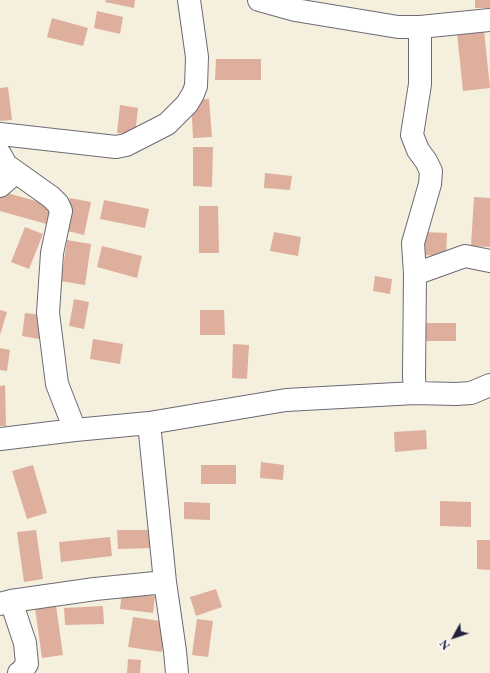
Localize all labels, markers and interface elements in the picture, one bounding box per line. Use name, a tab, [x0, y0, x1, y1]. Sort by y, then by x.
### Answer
north arrow	[434, 617, 474, 657]
text: N	[437, 637, 453, 653]

